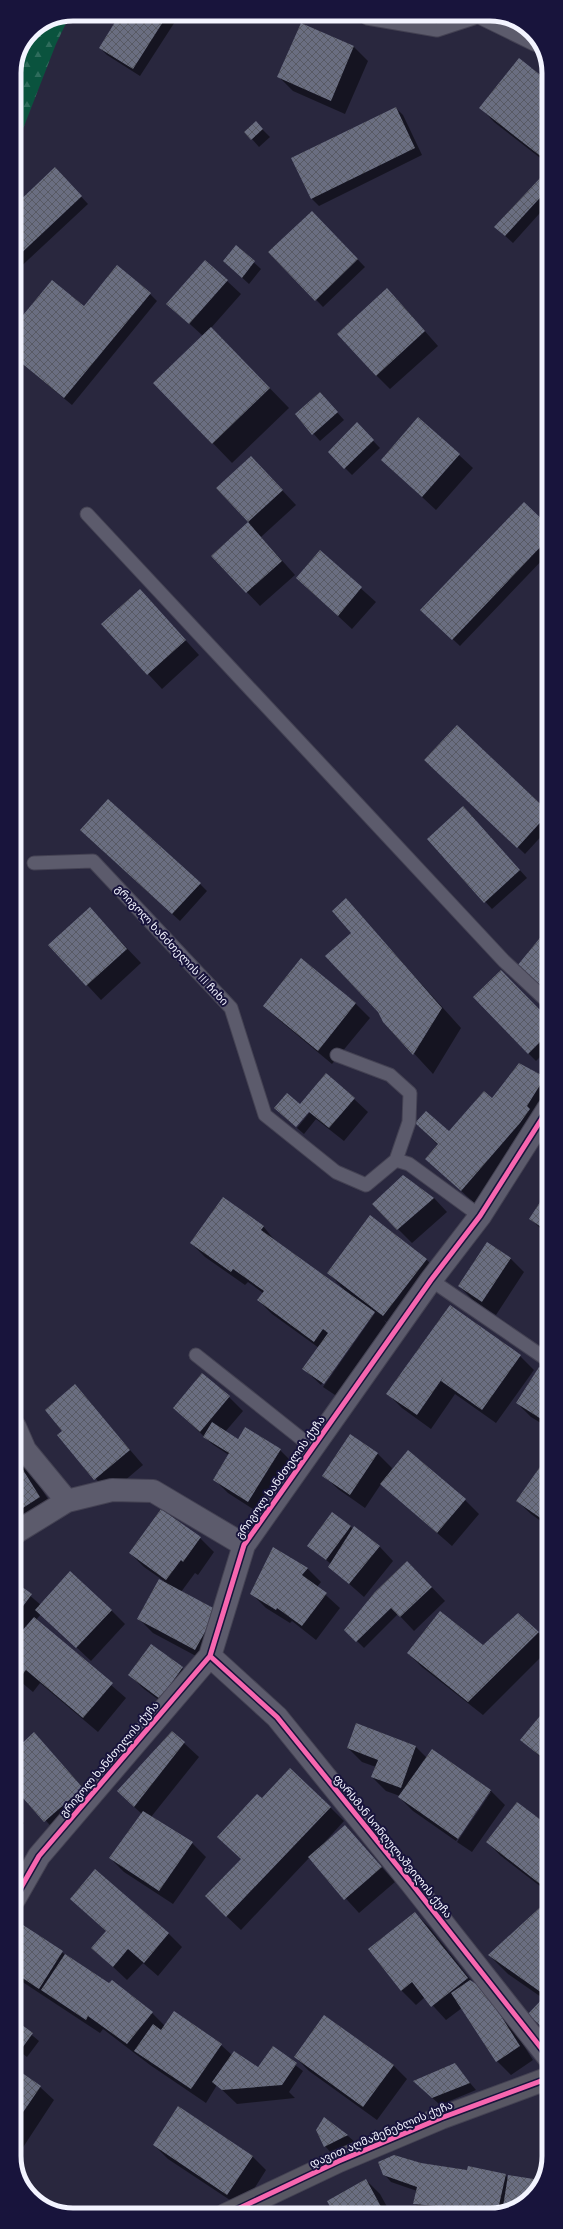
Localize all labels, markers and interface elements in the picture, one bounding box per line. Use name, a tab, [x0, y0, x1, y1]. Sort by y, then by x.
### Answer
street label: გრიგოლ ხანძთელის III ჩიხი	[112, 882, 232, 1008]
street label: გრიგოლ ხანძთელის ქუჩა	[232, 1413, 328, 1541]
street label: გრიგოლ ხანძთელის ქუჩა	[56, 1698, 162, 1820]
street label: ფარსმან სონღულაშვილის ქუჩა	[331, 1771, 455, 1921]
street label: დავით აღმაშენებლის ქუჩა	[307, 2097, 455, 2171]

